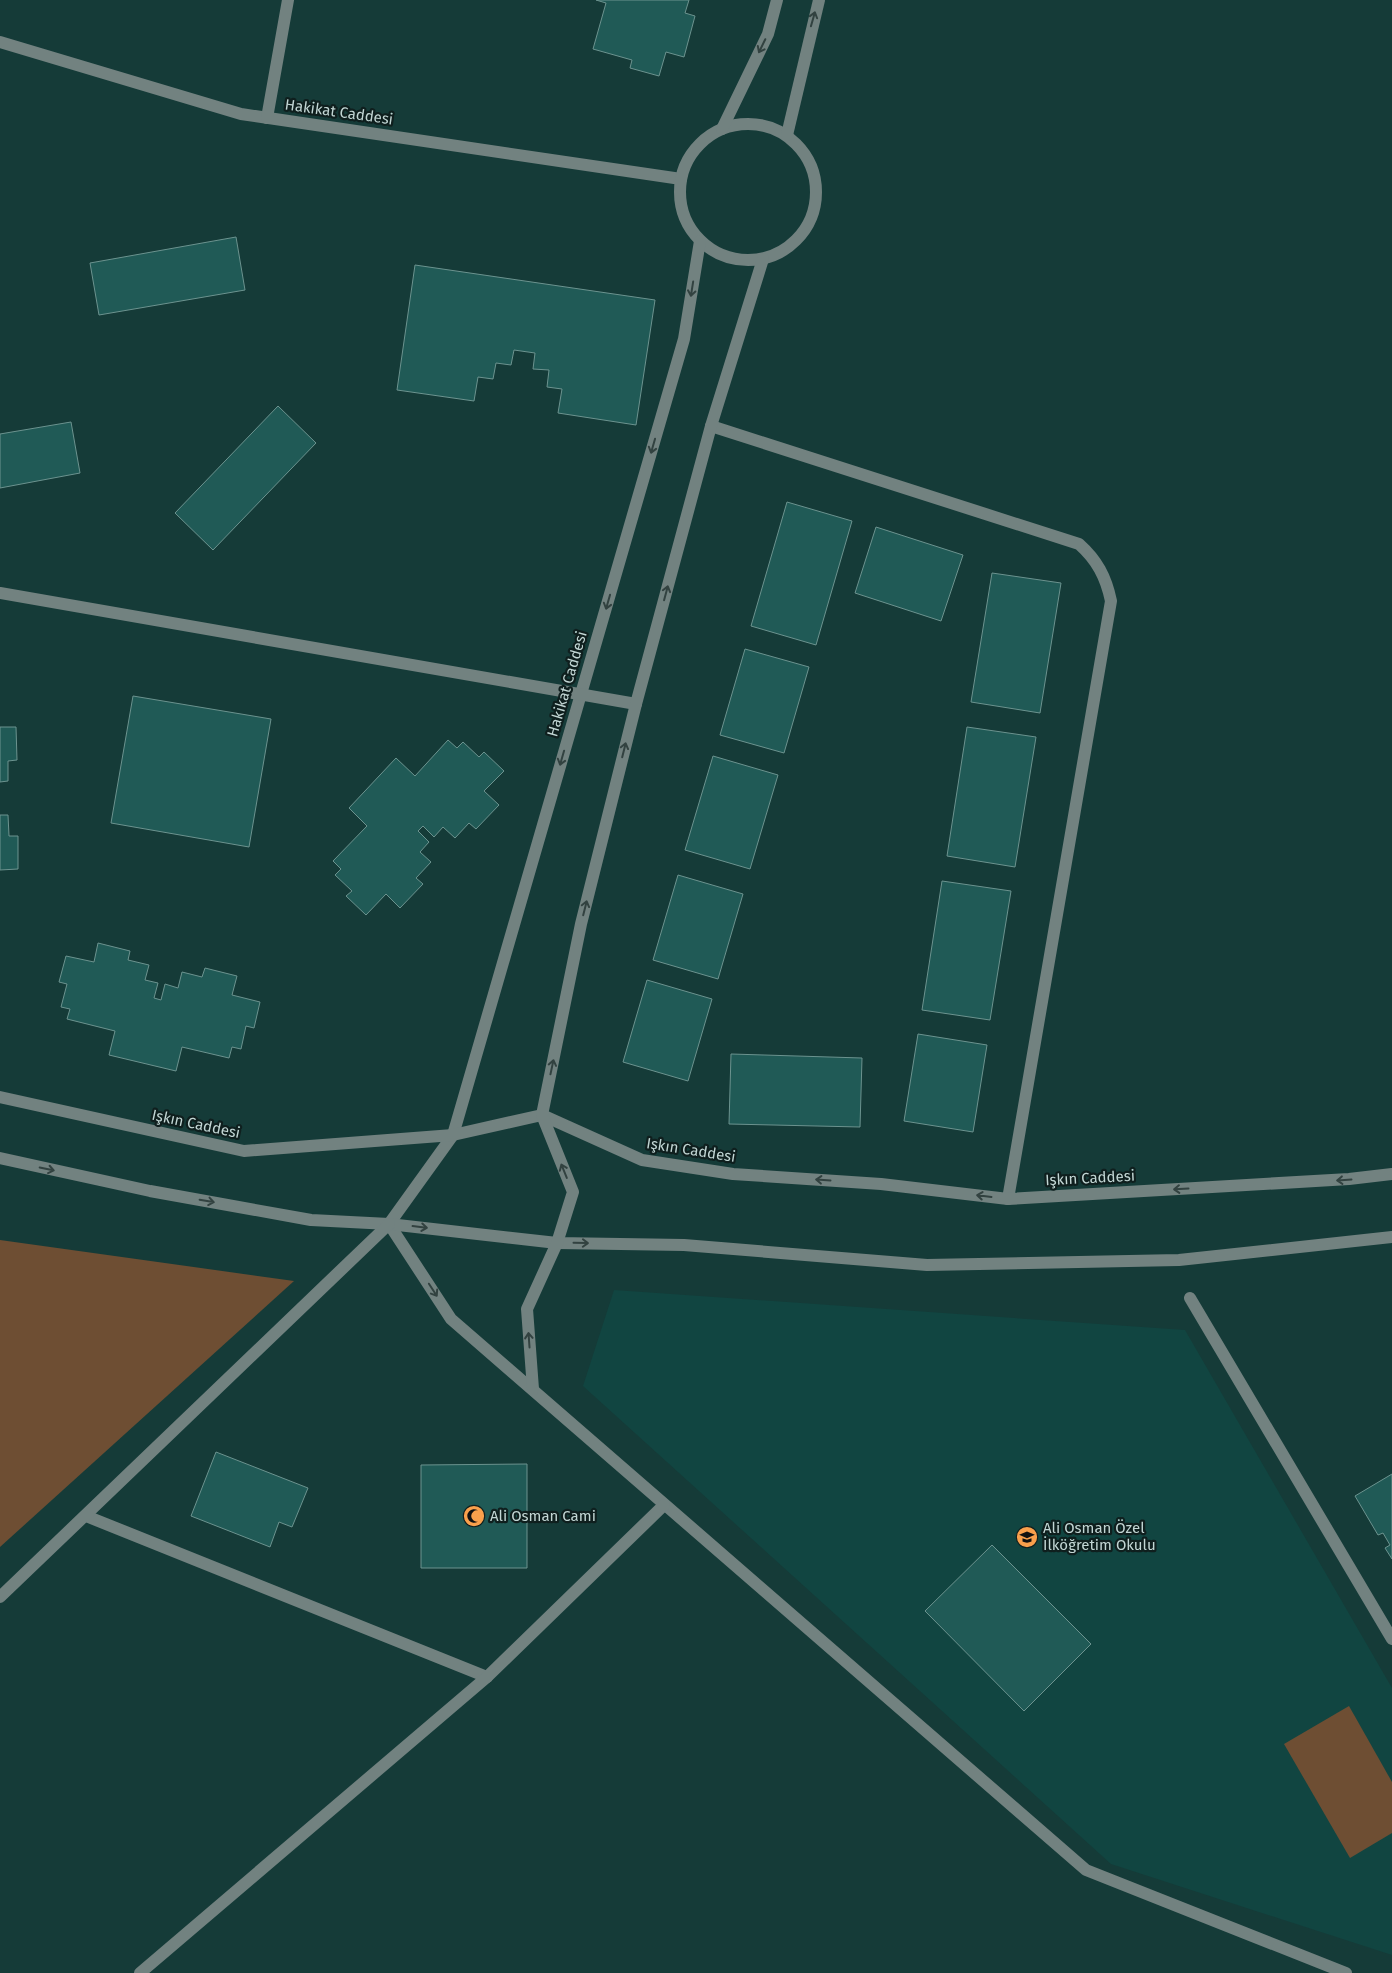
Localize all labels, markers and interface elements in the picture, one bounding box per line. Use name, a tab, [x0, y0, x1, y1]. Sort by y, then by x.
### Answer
one-way arrow	[809, 12, 819, 28]
one-way arrow	[757, 38, 766, 53]
street label: Hakikat Caddesi	[284, 95, 394, 129]
one-way arrow	[687, 280, 697, 296]
one-way arrow	[647, 438, 657, 454]
one-way arrow	[661, 586, 671, 602]
one-way arrow	[602, 594, 612, 610]
street label: Hakikat Caddesi	[543, 629, 591, 739]
one-way arrow	[620, 743, 629, 759]
one-way arrow	[557, 750, 567, 766]
one-way arrow	[581, 901, 590, 917]
one-way arrow	[548, 1060, 557, 1076]
street label: Işkın Caddesi	[150, 1106, 242, 1142]
street label: Işkın Caddesi	[645, 1134, 737, 1166]
one-way arrow	[559, 1163, 568, 1178]
one-way arrow	[39, 1165, 55, 1174]
street label: Işkın Caddesi	[1045, 1167, 1135, 1189]
one-way arrow	[815, 1175, 831, 1185]
one-way arrow	[1336, 1175, 1352, 1184]
one-way arrow	[1174, 1184, 1190, 1193]
one-way arrow	[977, 1191, 993, 1201]
one-way arrow	[198, 1197, 214, 1207]
one-way arrow	[411, 1223, 427, 1233]
one-way arrow	[573, 1239, 589, 1248]
one-way arrow	[427, 1283, 438, 1297]
one-way arrow	[525, 1332, 534, 1348]
mosque icon: Ali Osman Cami	[462, 1504, 486, 1528]
place label: Ali Osman Cami	[490, 1507, 596, 1525]
place label: Ali Osman Özel İlköğretim Okulu	[1043, 1519, 1156, 1554]
school or university icon: Ali Osman Özel İlköğretim Okulu	[1015, 1525, 1039, 1549]

